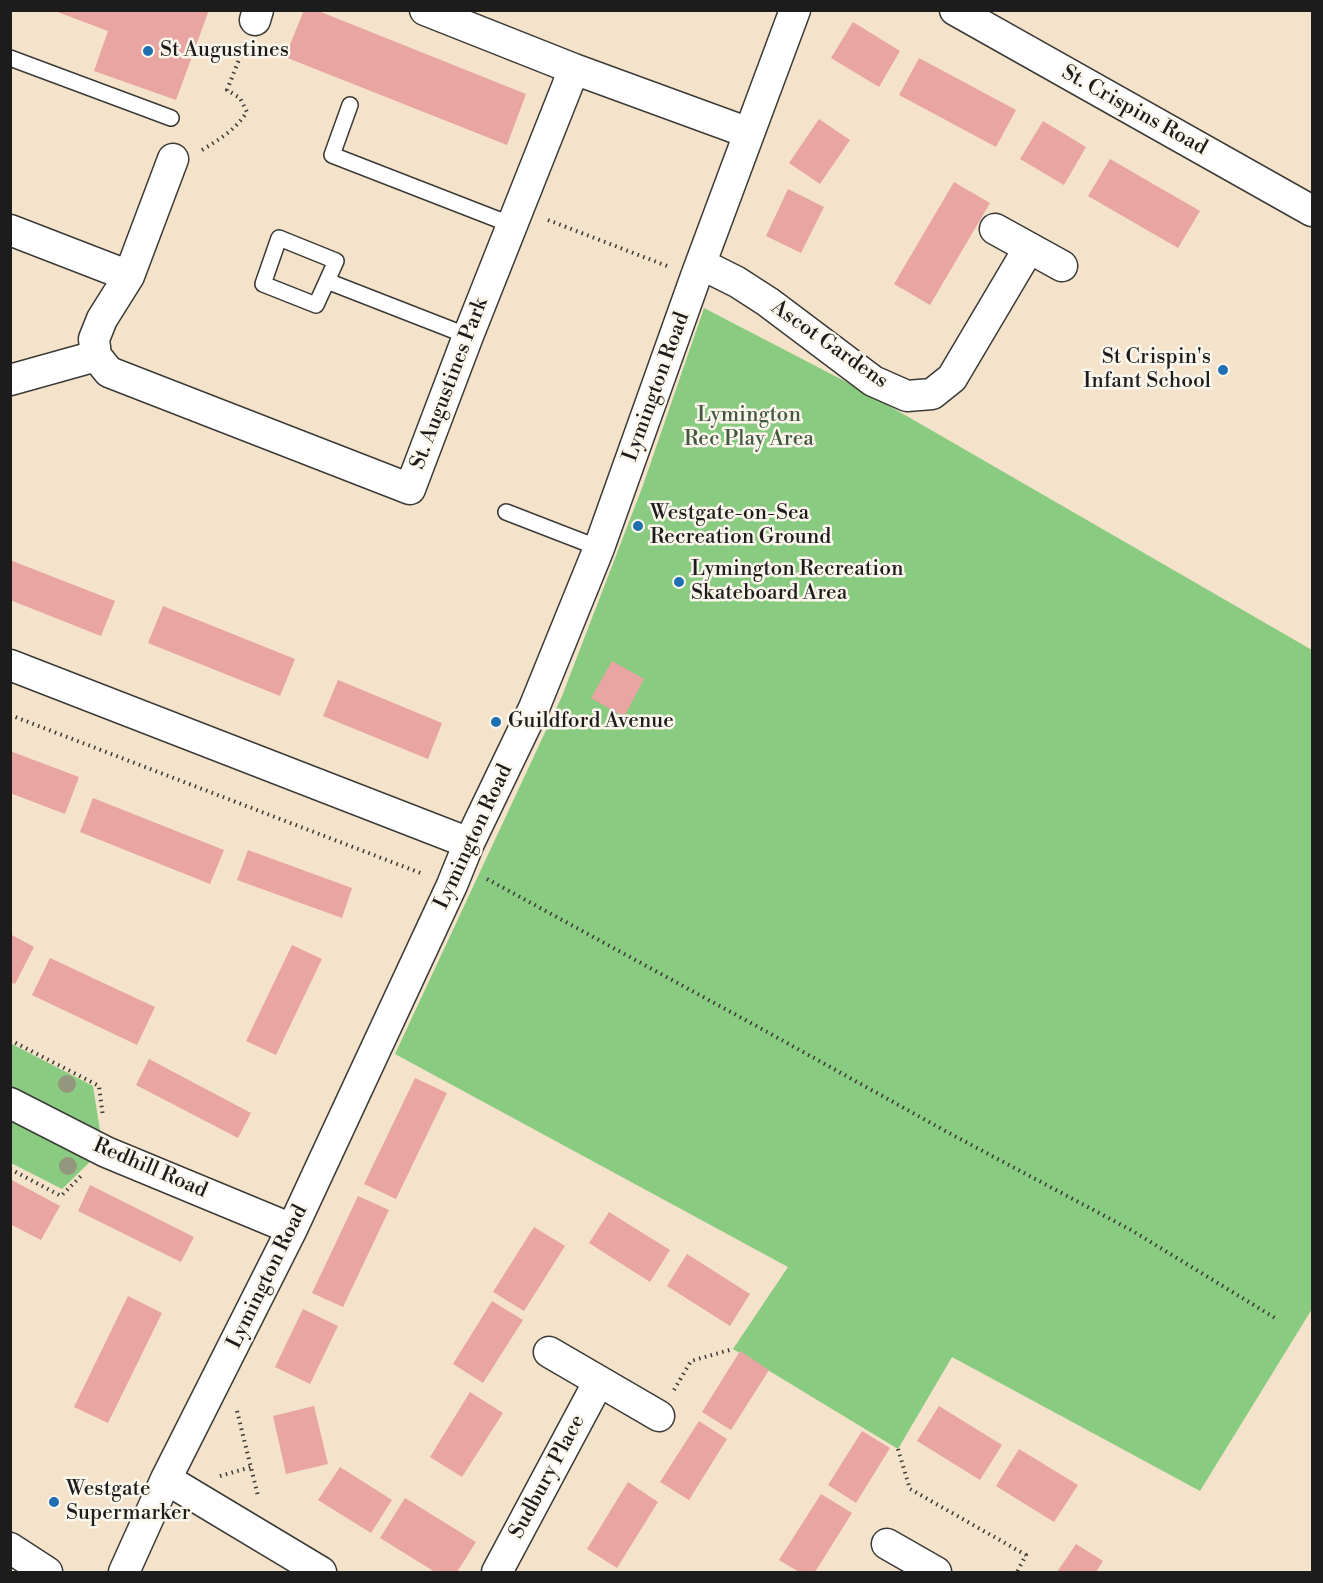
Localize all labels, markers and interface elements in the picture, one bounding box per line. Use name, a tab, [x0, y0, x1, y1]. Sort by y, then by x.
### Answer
place label: St Augustines	[160, 38, 289, 64]
marker: St Augustines	[141, 44, 155, 58]
street label: St. Crispins Road	[1057, 61, 1211, 161]
street label: St. Augustines Park	[406, 295, 494, 473]
street label: Ascot Gardens	[766, 295, 892, 395]
street label: Lymington Road	[618, 309, 696, 465]
place label: St Crispin's Infant School	[1083, 345, 1211, 395]
marker: St Crispin's Infant School	[1216, 363, 1230, 377]
park label: Lymington Rec Play Area	[684, 403, 814, 453]
place label: Westgate-on-Sea Recreation Ground	[650, 501, 831, 551]
marker: Westgate-on-Sea Recreation Ground	[631, 519, 645, 533]
place label: Lymington Recreation Skateboard Area	[691, 557, 904, 607]
marker: Lymington Recreation Skateboard Area	[672, 575, 686, 589]
place label: Guildford Avenue	[508, 709, 674, 735]
marker: Guildford Avenue	[489, 715, 503, 729]
street label: Lymington Road	[429, 761, 519, 913]
street label: Redhill Road	[89, 1134, 211, 1204]
street label: Lymington Road	[222, 1201, 314, 1353]
street label: Sudbury Place	[505, 1411, 591, 1543]
place label: Westgate Supermarker	[66, 1477, 191, 1527]
marker: Westgate Supermarker	[47, 1495, 61, 1509]

